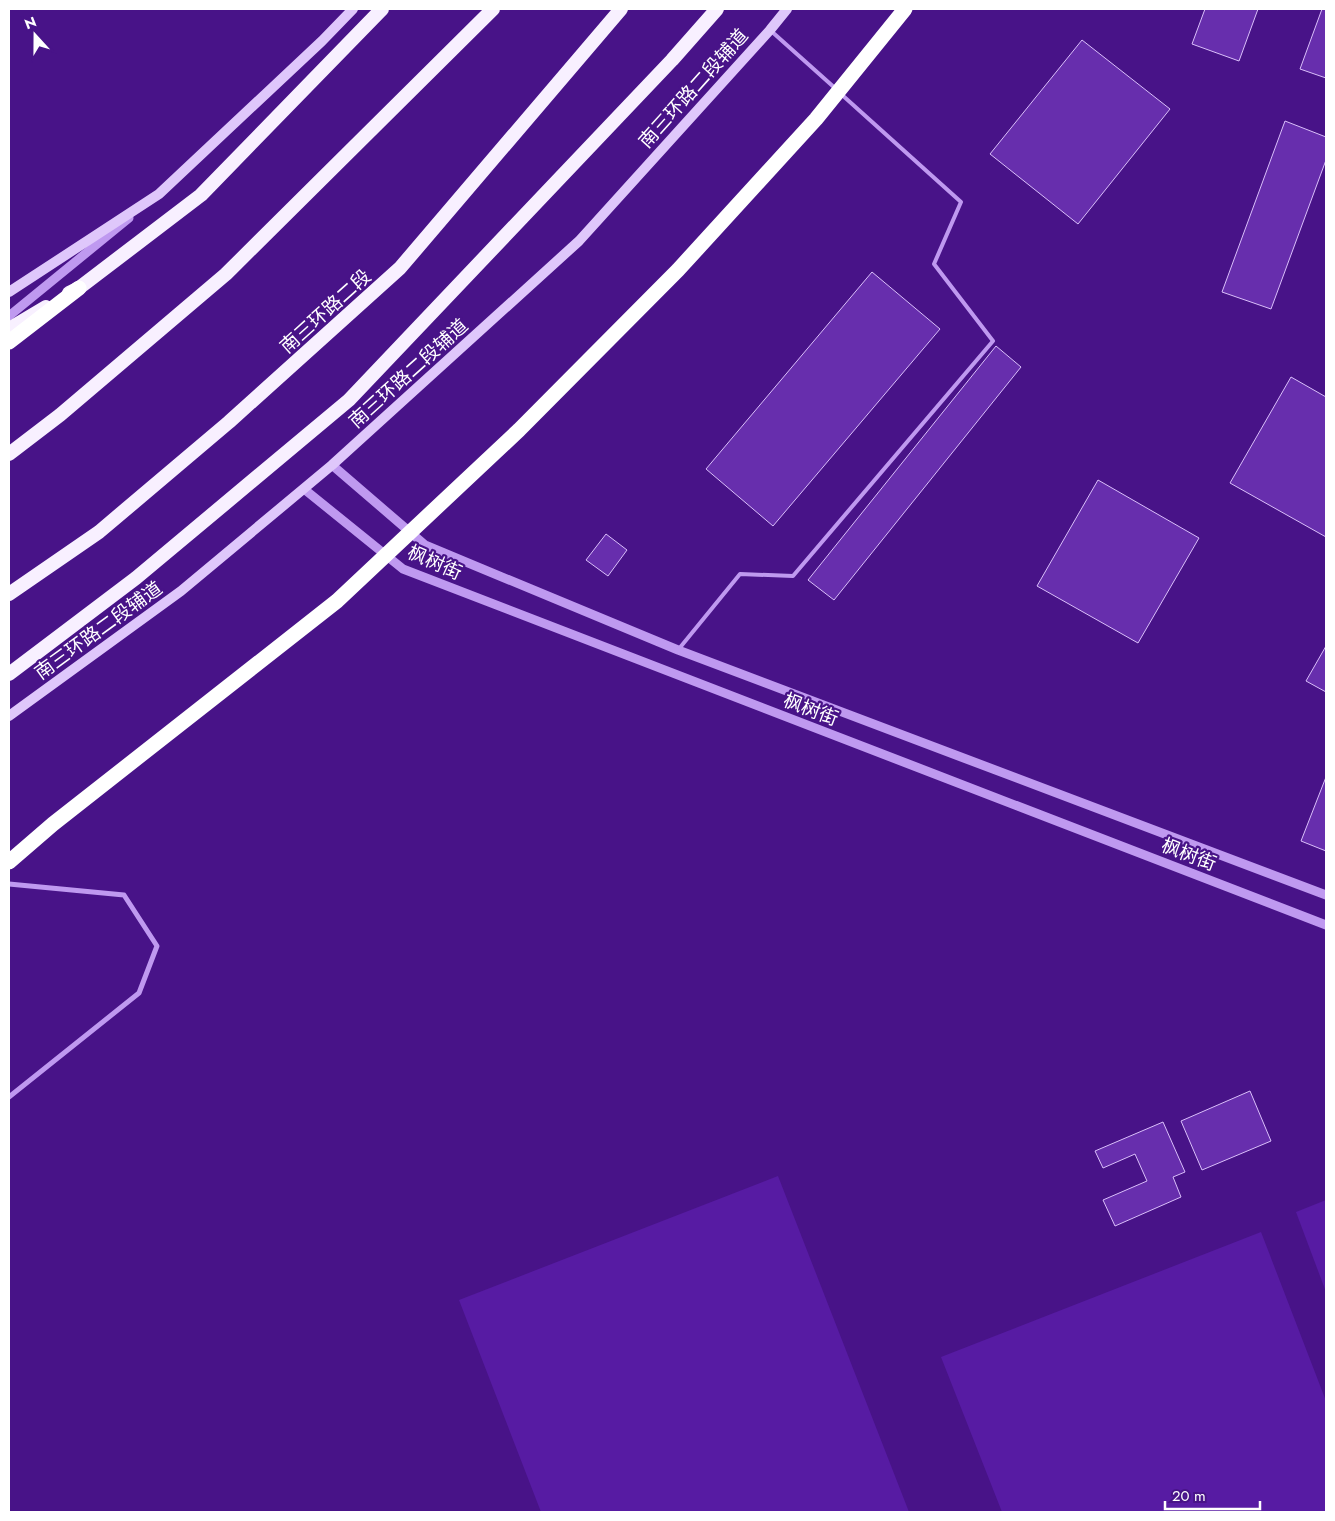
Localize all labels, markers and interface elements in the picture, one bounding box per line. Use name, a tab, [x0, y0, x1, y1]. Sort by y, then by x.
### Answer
north arrow	[10, 10, 60, 60]
text: N	[22, 12, 39, 34]
street label: 南三环路二段辅道	[632, 23, 754, 154]
street label: 南三环路二段	[274, 263, 377, 360]
street label: 南三环路二段辅道	[343, 312, 474, 434]
street label: 枫树街	[403, 539, 466, 586]
street label: 南三环路二段辅道	[29, 575, 168, 686]
street label: 枫树街	[779, 687, 842, 732]
street label: 枫树街	[1157, 832, 1220, 877]
scale bar	[1165, 1478, 1260, 1510]
text: 20 m	[1172, 1485, 1206, 1507]

